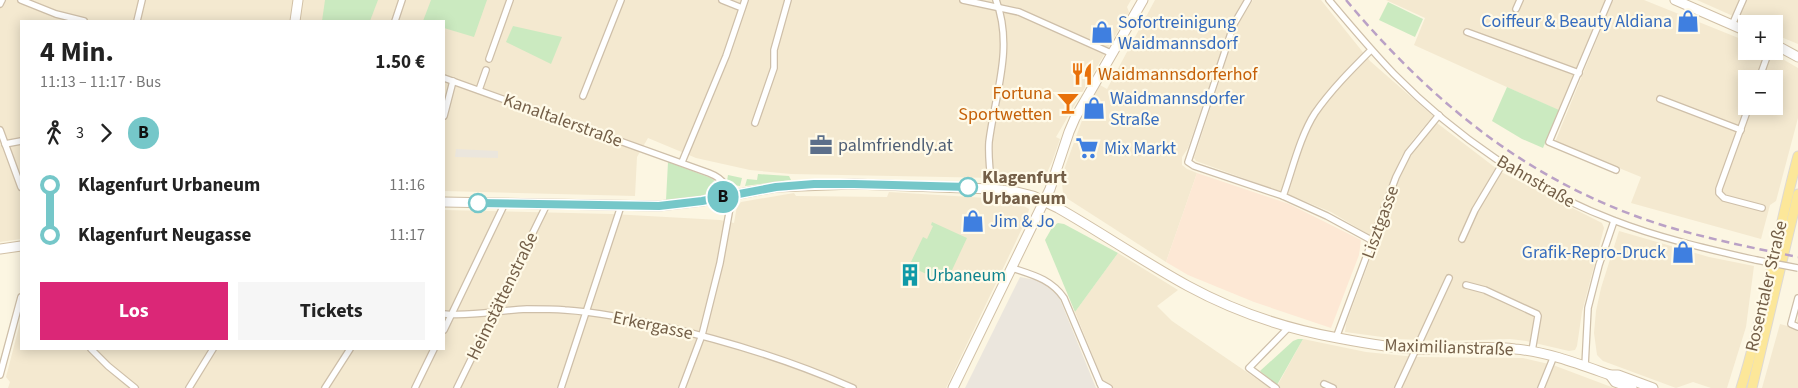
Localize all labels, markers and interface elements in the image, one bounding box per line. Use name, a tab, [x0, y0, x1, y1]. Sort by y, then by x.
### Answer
shop icon: Coiffeur & Beauty Aldiana	[1675, 8, 1701, 34]
place label: Coiffeur & Beauty Aldiana	[1481, 9, 1672, 34]
place label: Sofortreinigung Waidmannsdorf	[1118, 10, 1239, 56]
map controls	[1738, 15, 1783, 115]
button: +	[1738, 15, 1783, 60]
shop icon: Sofortreinigung Waidmannsdorf	[1089, 19, 1115, 45]
text: 4 Min.	[40, 32, 114, 72]
text: 1.50 €	[375, 49, 425, 76]
restaurant icon: Waidmannsdorferhof	[1069, 61, 1095, 87]
place label: Waidmannsdorferhof	[1098, 62, 1258, 87]
button: −	[1738, 70, 1783, 115]
text: 11:13 – 11:17 · Bus	[40, 71, 161, 93]
place label: Fortuna Sportwetten	[958, 81, 1052, 127]
place label: Waidmannsdorfer Straße	[1110, 86, 1246, 132]
street label: Kanaltalerstraße	[500, 87, 626, 154]
bar icon: Fortuna Sportwetten	[1055, 90, 1081, 116]
shop icon: Waidmannsdorfer Straße	[1081, 95, 1107, 121]
icon: walk	[40, 119, 68, 147]
icon: forward	[92, 119, 120, 147]
text: B	[138, 120, 149, 145]
text: 3	[76, 122, 84, 144]
office icon: palmfriendly.at	[808, 132, 834, 158]
place label: palmfriendly.at	[838, 133, 953, 158]
supermarket icon: Mix Markt	[1074, 135, 1100, 161]
place label: Mix Markt	[1104, 136, 1176, 161]
street label: Bahnstraße	[1492, 149, 1580, 214]
place label: Klagenfurt Urbaneum	[982, 165, 1067, 211]
text: Klagenfurt Urbaneum	[78, 172, 260, 199]
text: 11:16	[389, 174, 425, 196]
marker: Klagenfurt Urbaneum	[958, 177, 978, 197]
line badge: B	[707, 181, 739, 213]
street label: Lisztgasse	[1356, 182, 1405, 262]
text: B	[718, 184, 728, 209]
unlabelled marker	[468, 193, 488, 213]
shop icon: Jim & Jo	[960, 208, 986, 234]
place label: Jim & Jo	[990, 209, 1055, 234]
street label: Rosentaler Straße	[1739, 218, 1794, 354]
text: Klagenfurt Neugasse	[78, 222, 251, 249]
text: 11:17	[389, 224, 425, 246]
street label: Heimstättenstraße	[461, 228, 544, 364]
shop icon: Grafik-Repro-Druck	[1670, 239, 1696, 265]
place label: Grafik-Repro-Druck	[1522, 240, 1666, 265]
building icon: Urbaneum	[897, 262, 923, 288]
place label: Urbaneum	[926, 263, 1006, 288]
button: Los	[40, 282, 228, 340]
button: Tickets	[238, 282, 425, 340]
street label: Erkergasse	[611, 305, 695, 346]
street label: Maximilianstraße	[1384, 333, 1514, 362]

